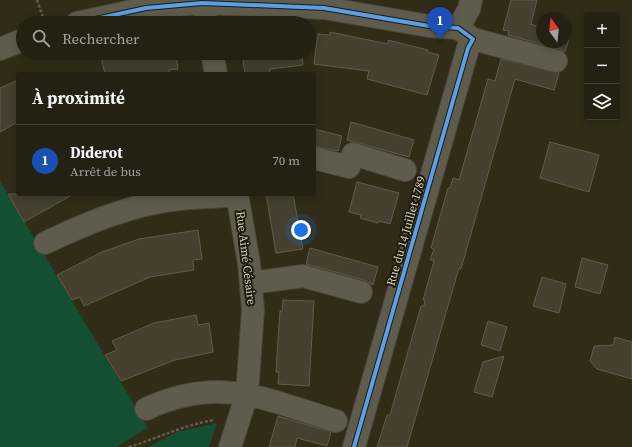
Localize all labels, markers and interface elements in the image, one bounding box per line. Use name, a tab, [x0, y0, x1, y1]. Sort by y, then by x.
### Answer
pin: 1	[427, 7, 453, 40]
north arrow	[536, 12, 572, 48]
map controls	[584, 12, 620, 120]
button: +	[584, 12, 620, 48]
search box	[16, 16, 316, 60]
icon: search	[30, 27, 52, 49]
text: Rechercher	[62, 28, 139, 49]
button: −	[584, 48, 620, 84]
button: layers	[584, 84, 620, 120]
text: À proximité	[32, 86, 125, 110]
text: Diderot	[70, 142, 123, 163]
text: 1	[41, 152, 49, 169]
text: 70 m	[272, 152, 300, 169]
text: Arrêt de bus	[70, 163, 141, 180]
street label: Rue du 14 Juillet 1789	[383, 174, 429, 288]
street label: Rue Aimé Césaire	[232, 210, 260, 306]
your location	[291, 220, 311, 240]

